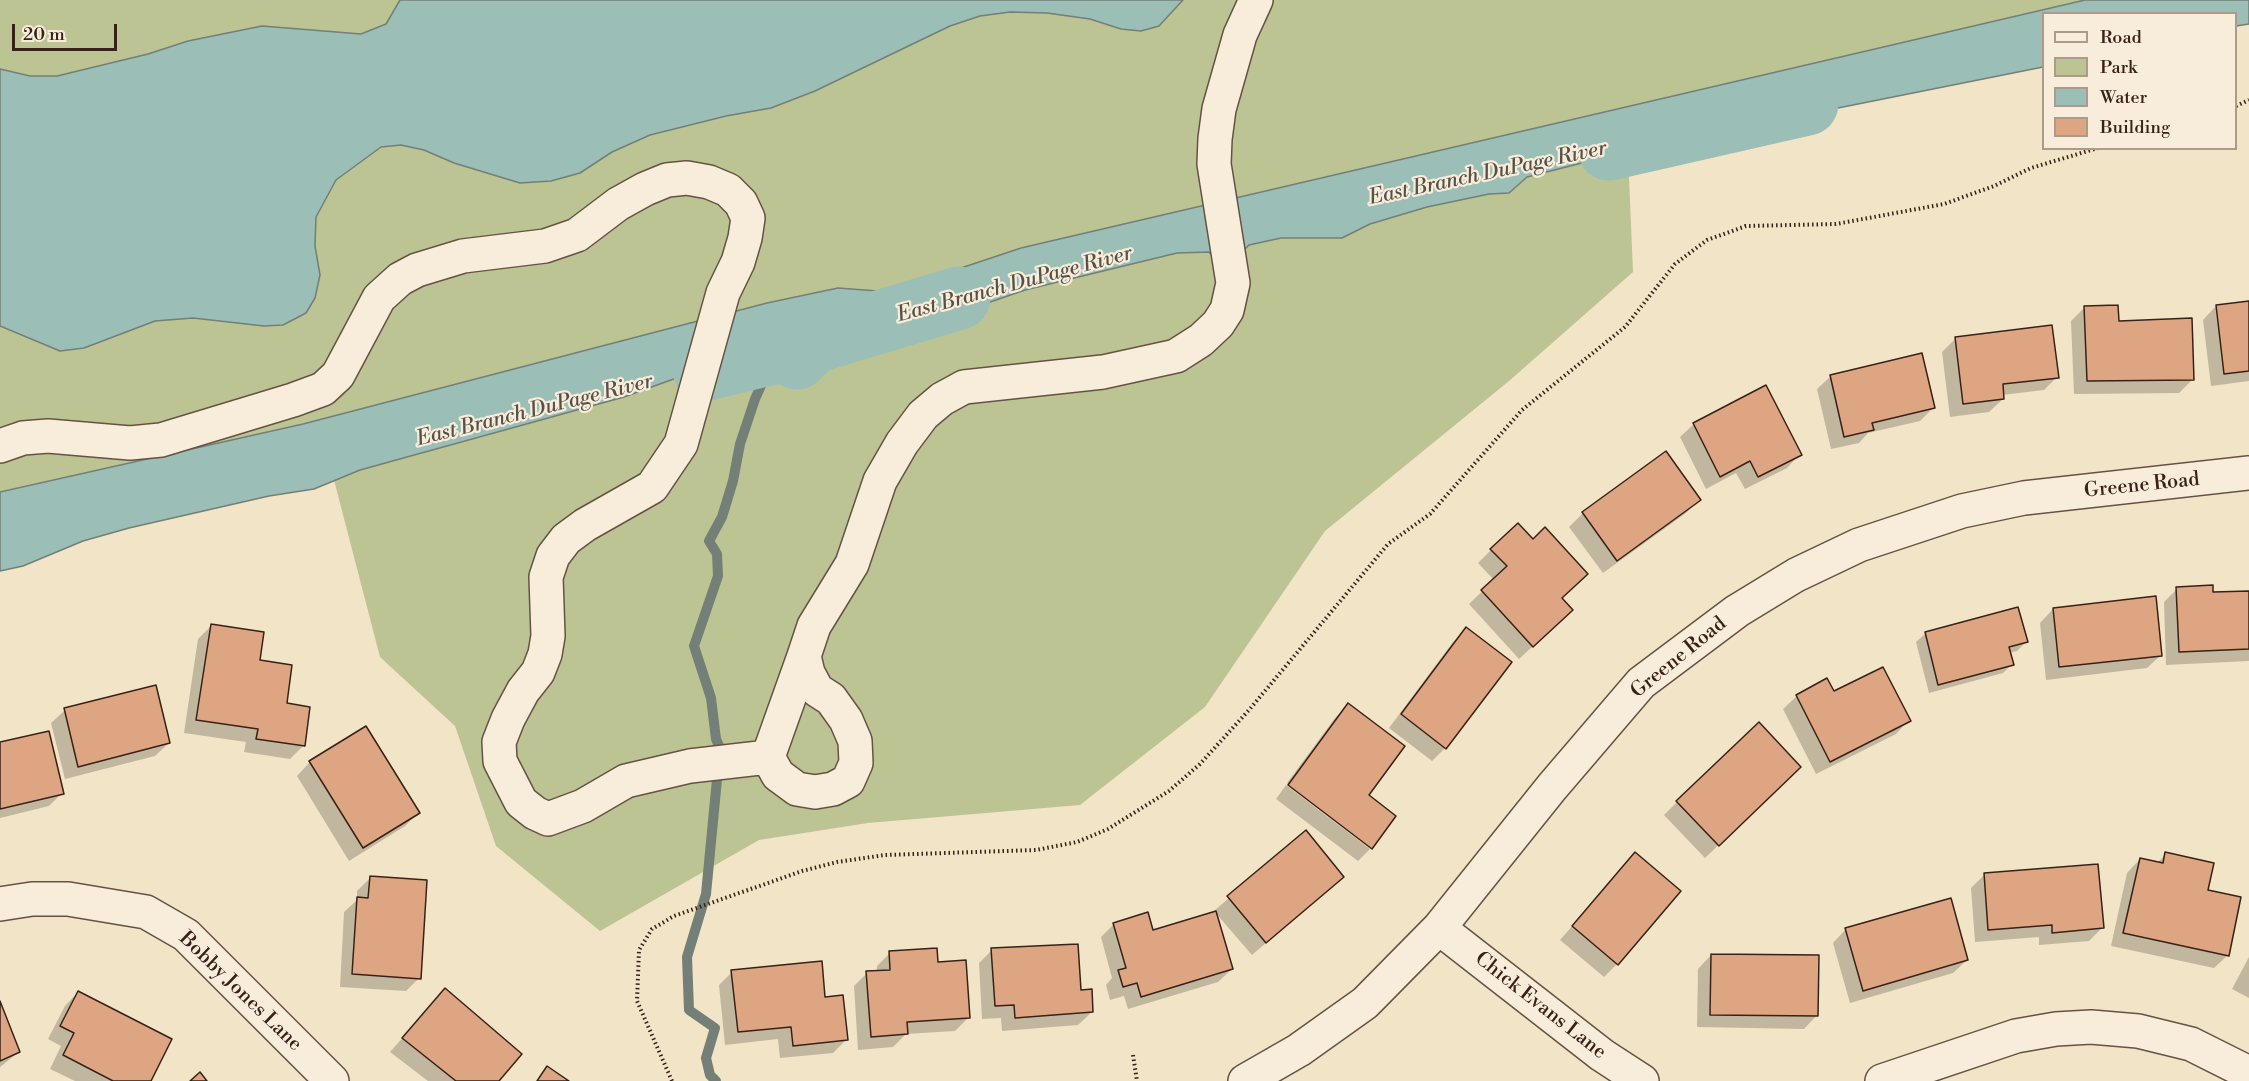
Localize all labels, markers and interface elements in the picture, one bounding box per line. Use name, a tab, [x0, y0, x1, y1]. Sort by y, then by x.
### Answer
scale bar	[15, 12, 120, 50]
legend	[2042, 12, 2237, 150]
text: 20 m	[23, 23, 65, 46]
text: Road	[2100, 26, 2142, 49]
text: Park	[2100, 56, 2137, 79]
text: Water	[2100, 86, 2147, 109]
text: Building	[2100, 116, 2170, 139]
water label: East Branch DuPage River	[1367, 136, 1609, 212]
water label: East Branch DuPage River	[895, 241, 1135, 329]
water label: East Branch DuPage River	[414, 369, 656, 453]
street label: Greene Road	[2083, 468, 2201, 504]
street label: Greene Road	[1626, 612, 1732, 704]
street label: Bobby Jones Lane	[173, 927, 307, 1057]
street label: Chick Evans Lane	[1469, 947, 1611, 1065]

